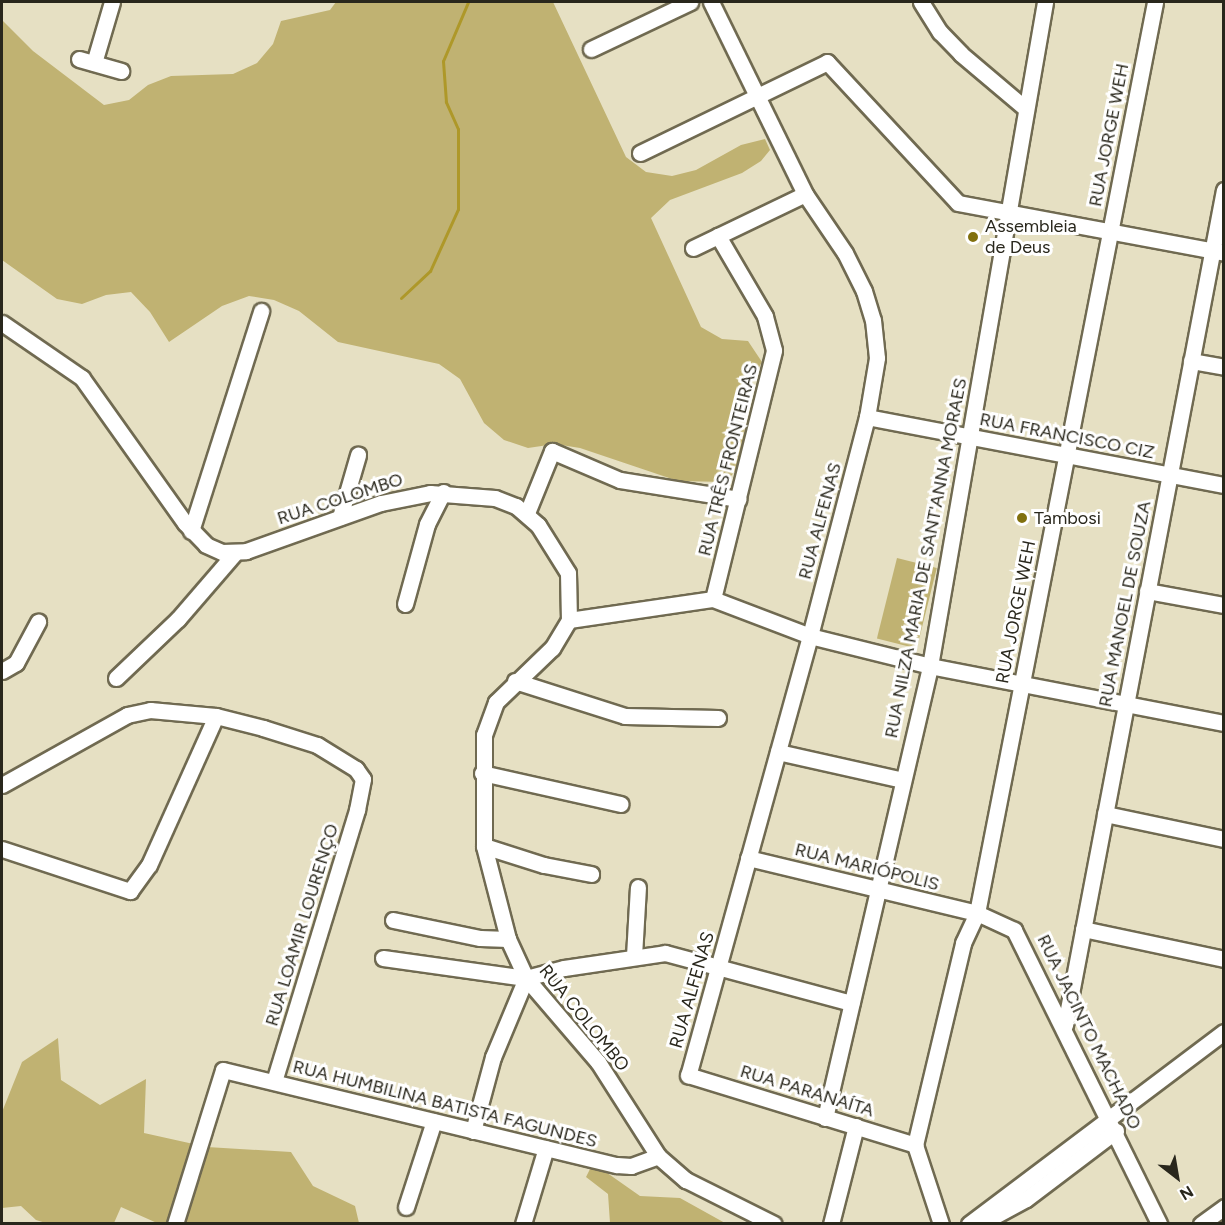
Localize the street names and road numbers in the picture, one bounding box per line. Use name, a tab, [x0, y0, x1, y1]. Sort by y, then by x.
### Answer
street label: RUA JORGE WEH	[1085, 62, 1133, 208]
street label: RUA TRÊS FRONTEIRAS	[694, 362, 762, 558]
street label: RUA NILZA MARIA DE SANT'ANNA MORAES	[880, 376, 972, 740]
street label: RUA FRANCISCO CIZ	[978, 408, 1156, 464]
street label: RUA ALFENAS	[794, 460, 846, 582]
street label: RUA COLOMBO	[274, 469, 406, 529]
street label: RUA MANOEL DE SOUZA	[1094, 499, 1156, 709]
street label: RUA JORGE WEH	[992, 539, 1040, 685]
street label: RUA LOAMIR LOURENÇO	[261, 821, 343, 1029]
street label: RUA MARIÓPOLIS	[793, 839, 941, 895]
street label: RUA ALFENAS	[665, 929, 719, 1051]
street label: RUA JACINTO MACHADO	[1032, 931, 1146, 1133]
street label: RUA COLOMBO	[534, 960, 634, 1076]
street label: RUA HUMBILINA BATISTA FAGUNDES	[291, 1056, 599, 1152]
street label: RUA PARANAÍTA	[738, 1060, 876, 1122]

